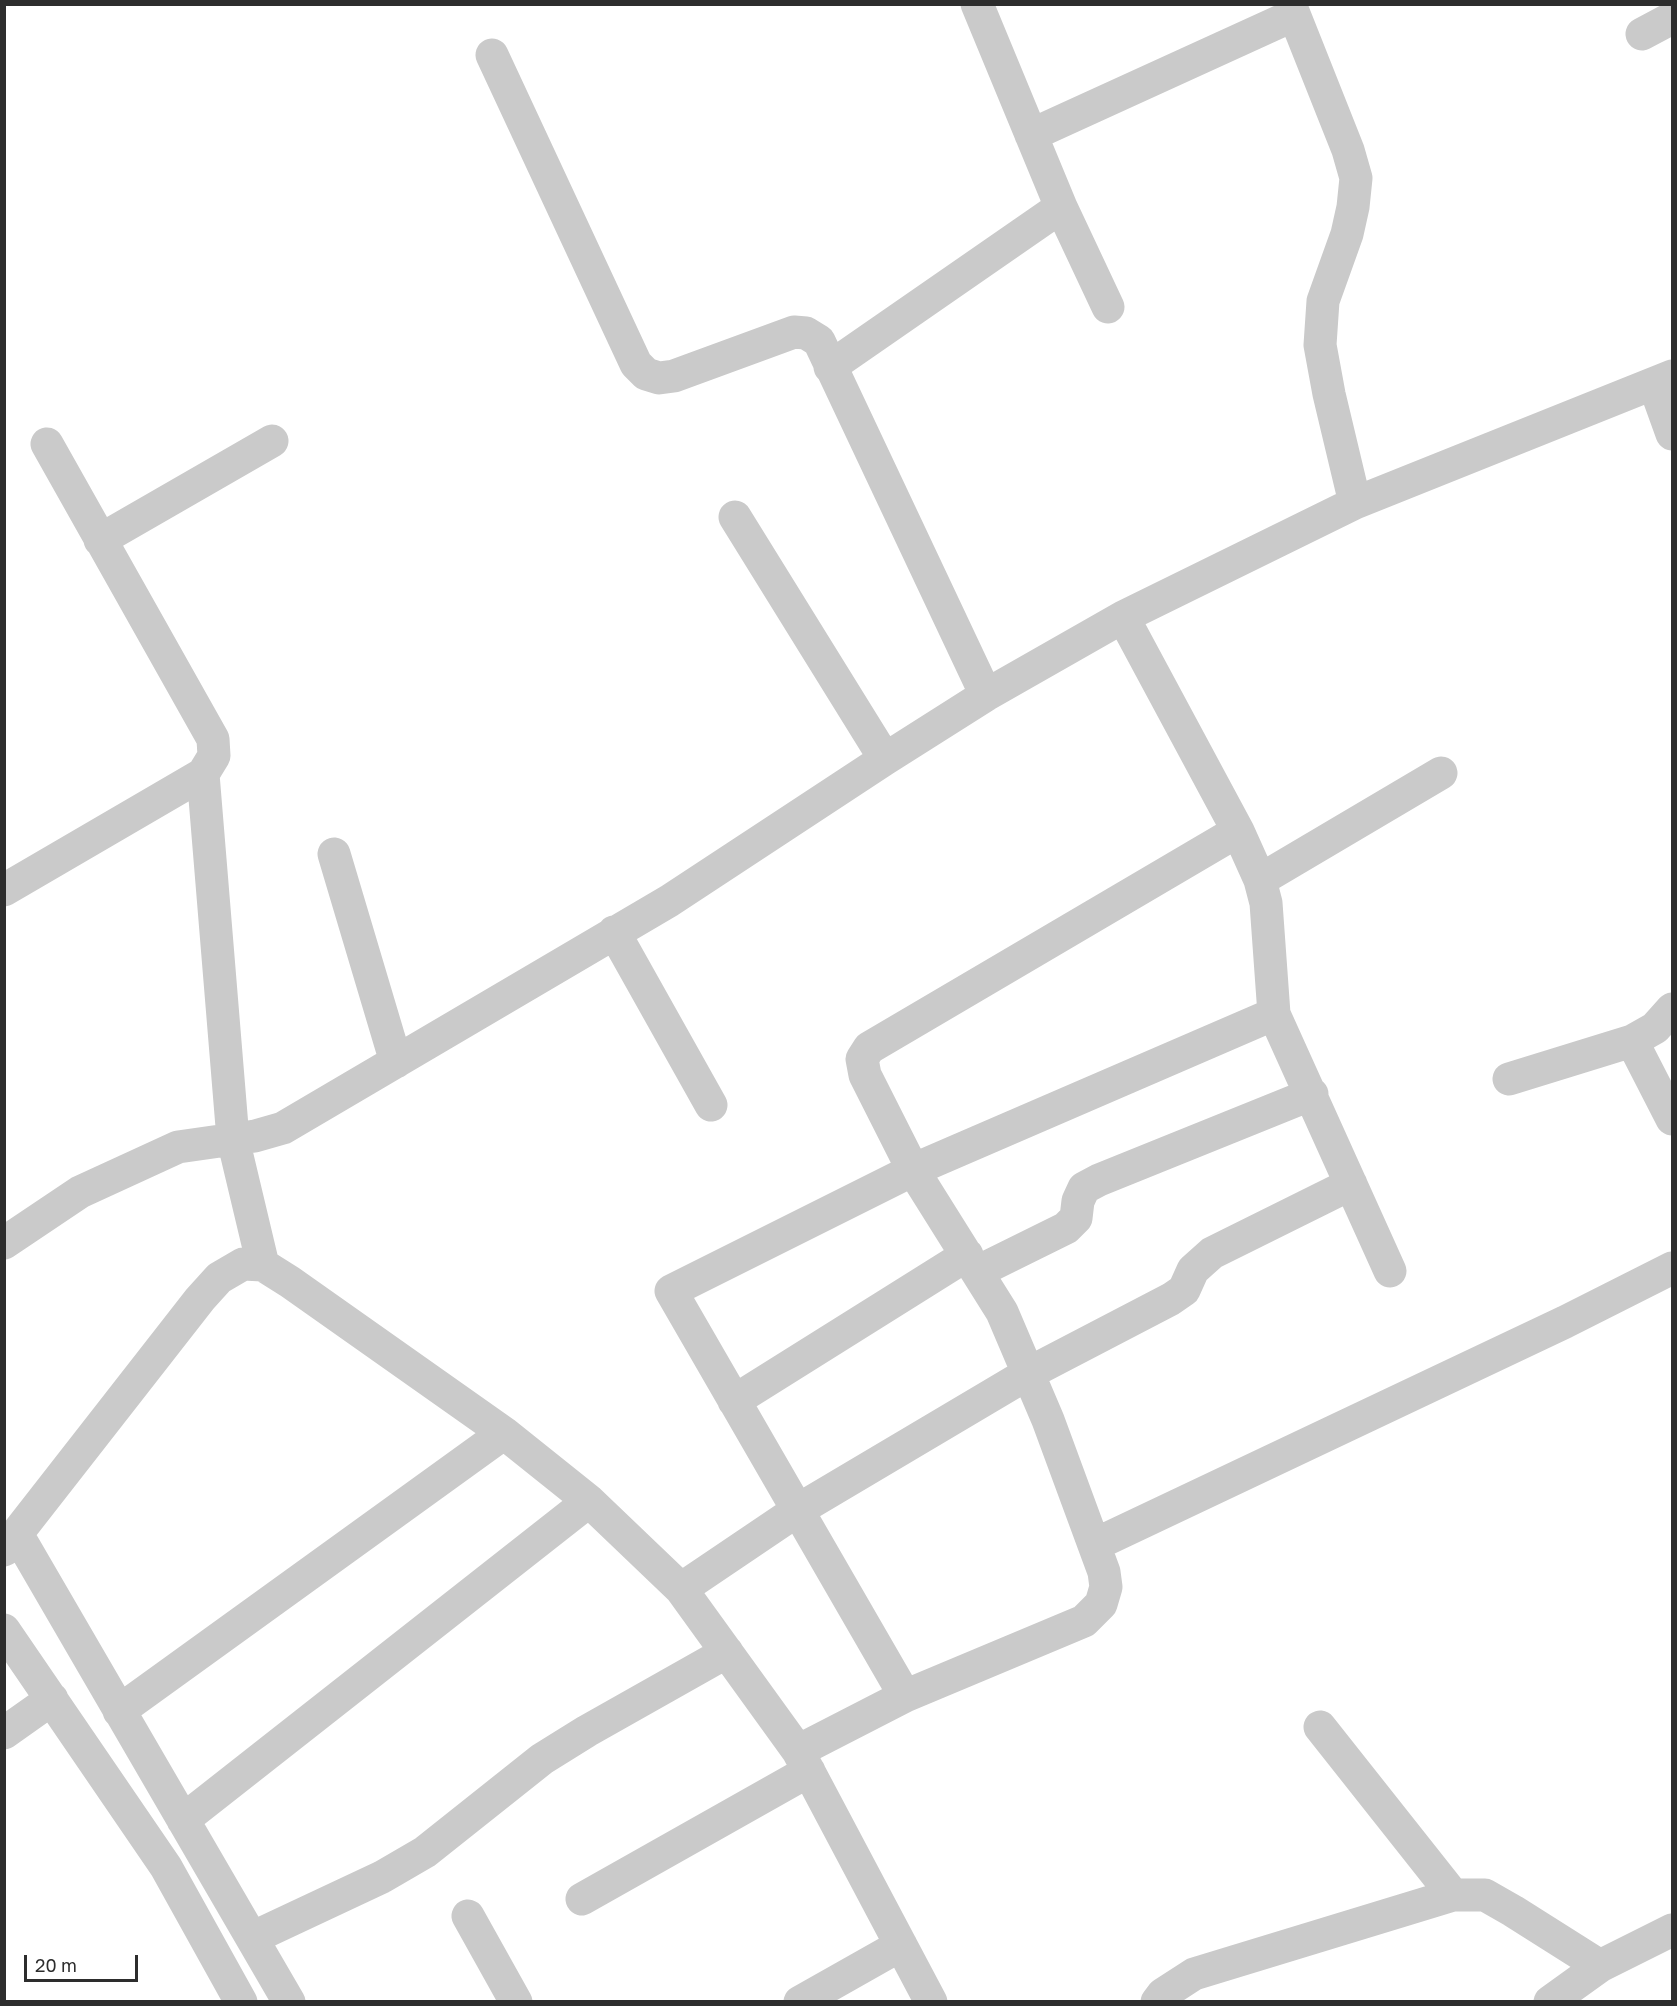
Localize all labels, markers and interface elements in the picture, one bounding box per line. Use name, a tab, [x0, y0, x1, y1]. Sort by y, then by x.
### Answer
scale bar	[27, 1943, 141, 1981]
text: 20 m	[35, 1954, 77, 1976]

